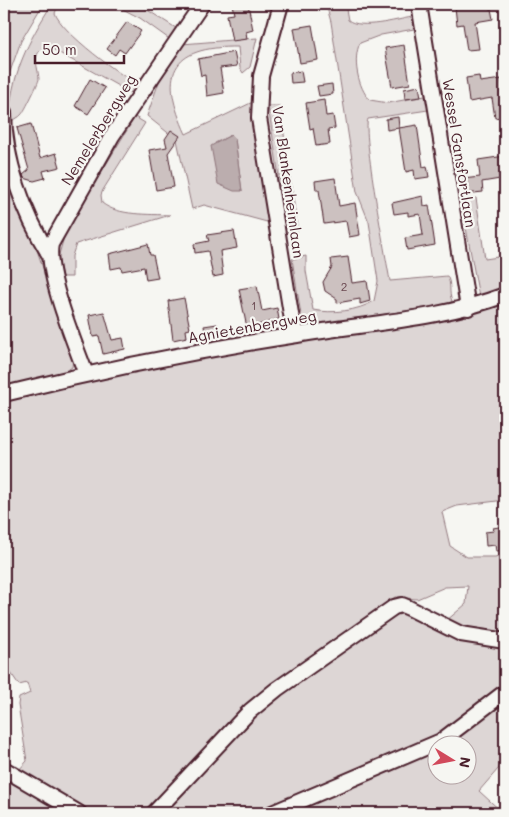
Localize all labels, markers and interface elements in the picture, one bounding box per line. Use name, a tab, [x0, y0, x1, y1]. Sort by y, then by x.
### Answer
scale bar	[35, 32, 124, 64]
text: 50 m	[42, 39, 77, 59]
street label: Nemelerbergweg	[56, 70, 140, 189]
street label: Wessel Gansfortlaan	[438, 77, 482, 229]
street label: Van Blankenheimlaan	[268, 104, 310, 259]
house number: 2	[341, 278, 347, 294]
house number: 1	[251, 297, 257, 313]
street label: Agnietenbergweg	[186, 305, 318, 347]
north arrow	[426, 734, 476, 784]
text: N	[455, 755, 476, 769]

